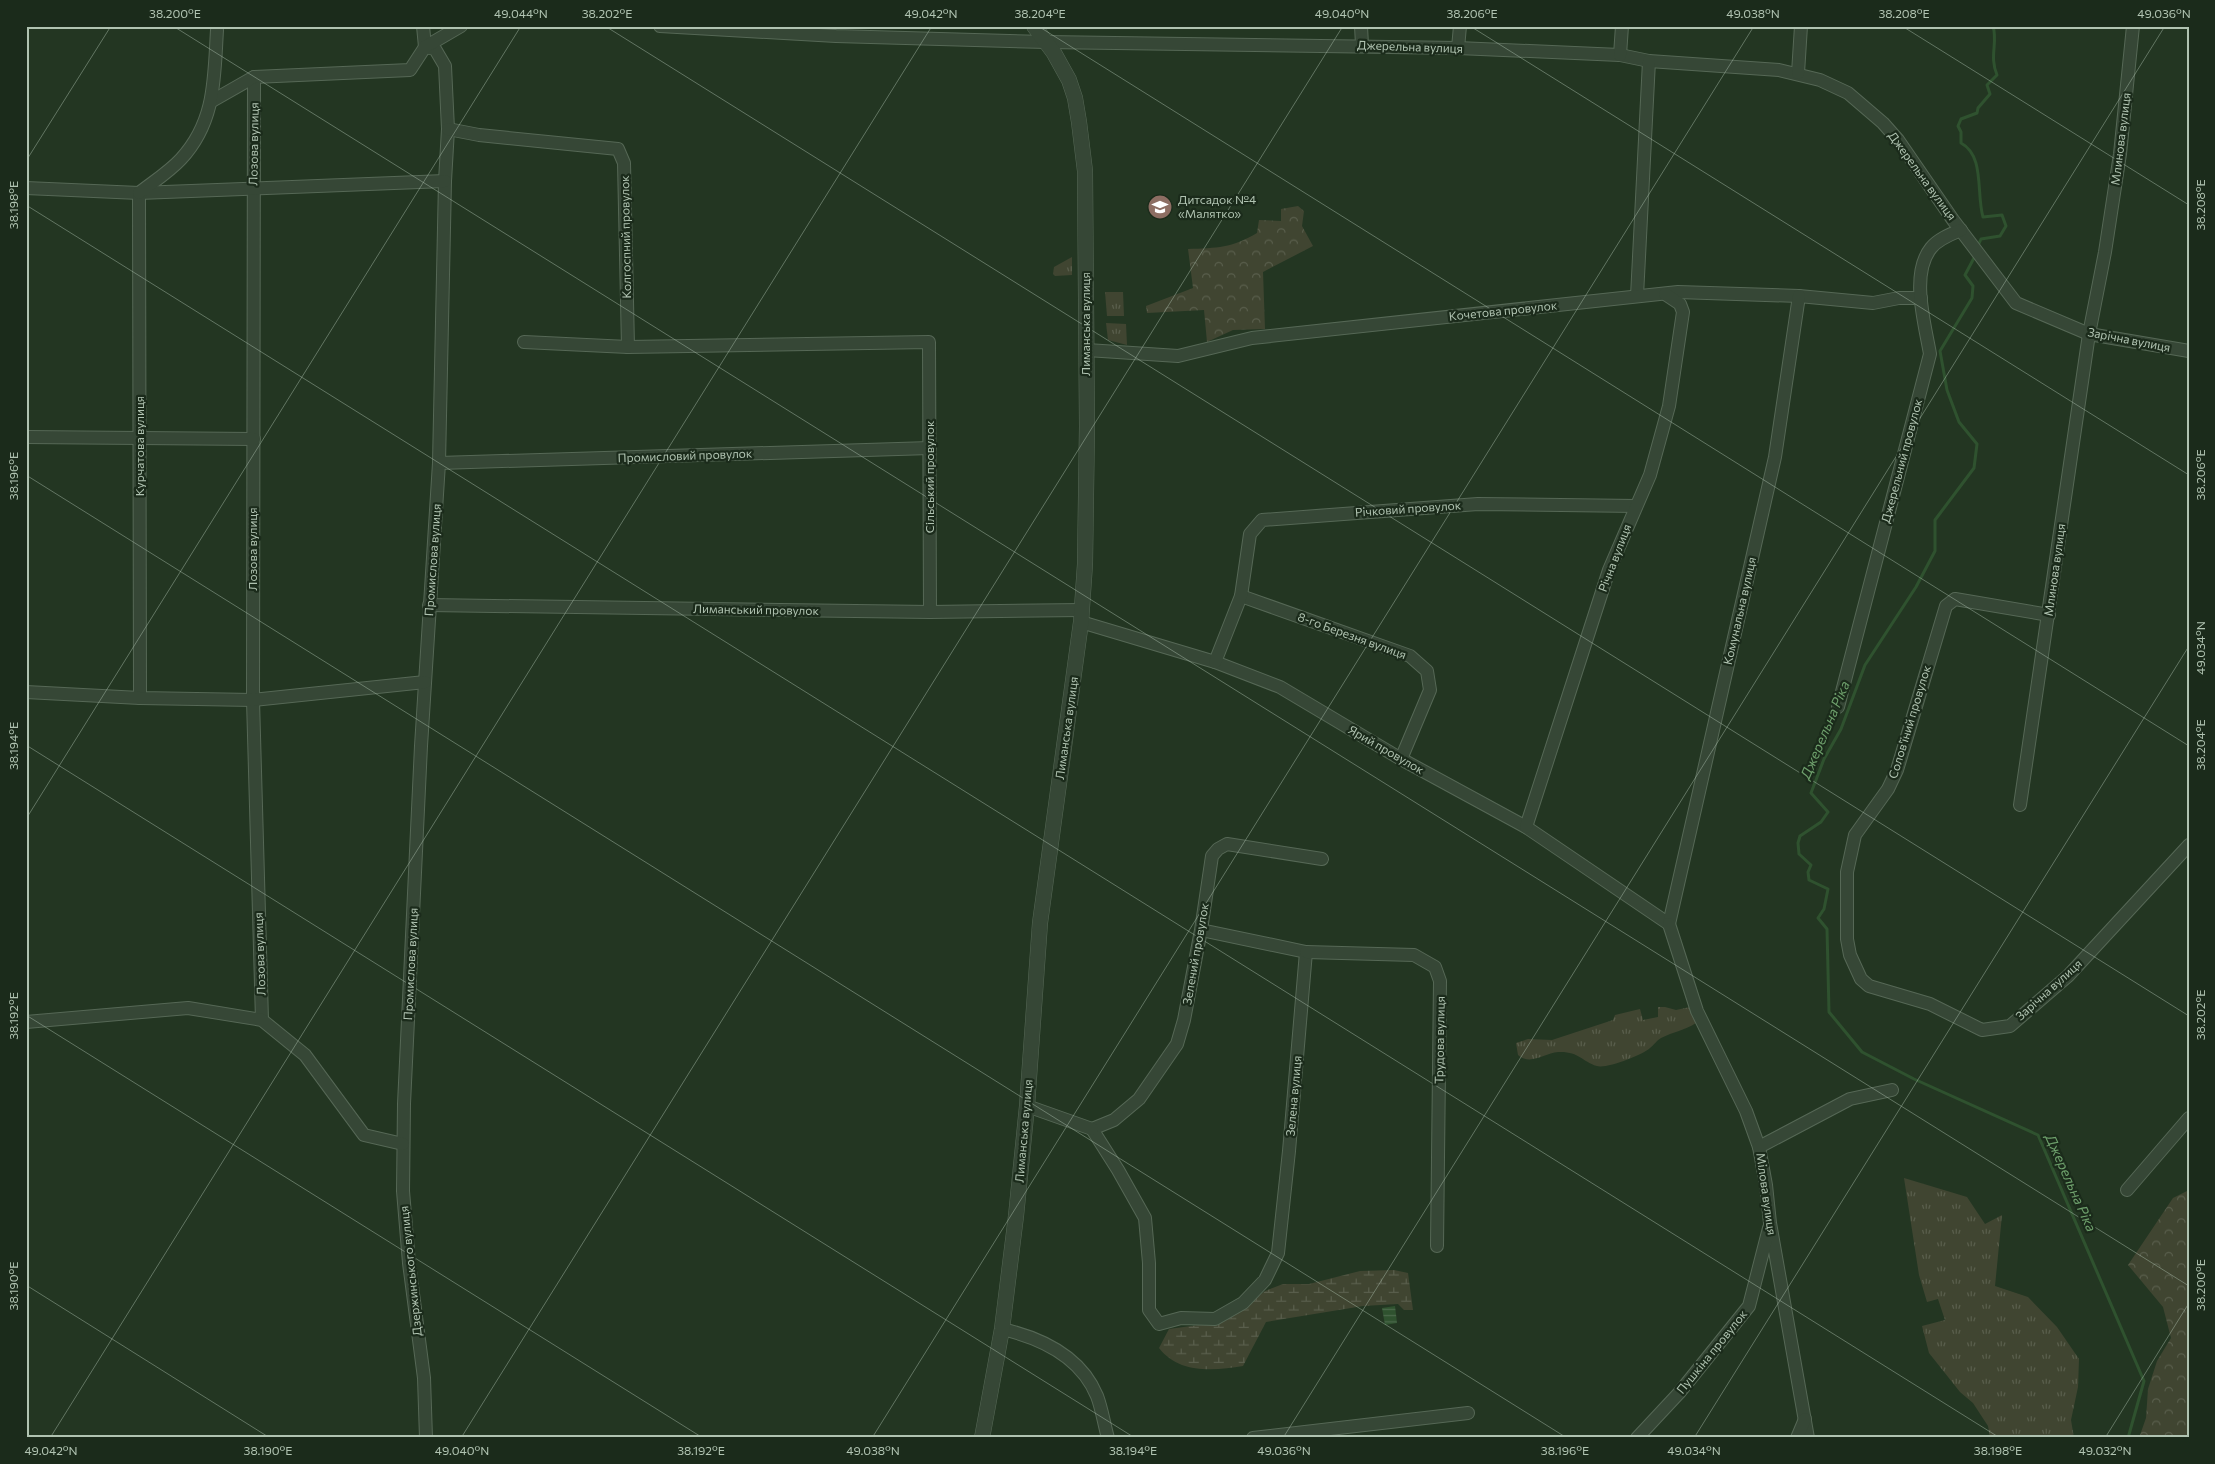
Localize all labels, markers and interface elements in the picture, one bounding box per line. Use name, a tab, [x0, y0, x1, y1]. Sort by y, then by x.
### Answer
text: 38.200°E	[149, 6, 201, 20]
text: 49.044°N	[494, 6, 548, 20]
text: 38.202°E	[582, 6, 632, 20]
text: 49.042°N	[904, 6, 958, 20]
text: 38.204°E	[1014, 6, 1066, 20]
text: 49.040°N	[1315, 6, 1369, 20]
text: 38.206°E	[1446, 6, 1498, 20]
text: 49.038°N	[1726, 6, 1780, 20]
text: 38.208°E	[1878, 6, 1930, 20]
text: 49.036°N	[2137, 6, 2191, 20]
street label: Джерельна вулиця	[1357, 37, 1463, 55]
street label: Млинова вулиця	[2107, 92, 2133, 186]
street label: Лозова вулиця	[245, 102, 261, 186]
street label: Джерельна вулиця	[1886, 128, 1960, 222]
street label: Колгоспний провулок	[617, 175, 633, 299]
text: 38.208°E	[2193, 179, 2207, 231]
text: 38.198°E	[6, 181, 20, 229]
place label: Дитсадок №4 «Малятко»	[1178, 192, 1256, 220]
school or university icon: Дитсадок №4 «Малятко»	[1147, 194, 1173, 220]
street label: Лиманська вулиця	[1078, 272, 1092, 376]
street label: Кочетова провулок	[1448, 297, 1558, 323]
street label: Зарічна вулиця	[2087, 324, 2172, 354]
street label: Курчатова вулиця	[132, 396, 146, 496]
street label: Джерельний провулок	[1878, 397, 1925, 524]
street label: Сільський провулок	[922, 420, 936, 533]
street label: Промисловий провулок	[617, 446, 753, 464]
text: 38.206°E	[2193, 449, 2207, 501]
text: 38.196°E	[6, 452, 20, 500]
street label: Річковий провулок	[1354, 497, 1462, 519]
street label: Промислова вулиця	[421, 503, 443, 617]
street label: Лозова вулиця	[245, 507, 259, 591]
street label: Річна вулиця	[1595, 522, 1633, 594]
street label: Млинова вулиця	[2041, 523, 2067, 617]
street label: Комунальна вулиця	[1720, 556, 1758, 666]
street label: Лиманський провулок	[693, 601, 820, 617]
street label: 8-го Березня вулиця	[1296, 609, 1409, 661]
text: 49.034°N	[2193, 621, 2207, 675]
street label: Солов'їний провулок	[1885, 663, 1933, 780]
street label: Лиманська вулиця	[1052, 676, 1080, 780]
water label: Джерельна Ріка	[1795, 678, 1853, 783]
text: 38.204°E	[2193, 719, 2207, 771]
text: 38.194°E	[6, 722, 20, 770]
street label: Ярий провулок	[1346, 722, 1427, 777]
street label: Зелений провулок	[1179, 901, 1211, 1006]
street label: Промислова вулиця	[400, 907, 420, 1021]
street label: Лозова вулиця	[251, 912, 267, 996]
street label: Зарічна вулиця	[2012, 956, 2084, 1023]
text: 38.202°E	[2193, 990, 2207, 1040]
text: 38.192°E	[6, 992, 20, 1040]
street label: Трудова вулиця	[1431, 996, 1447, 1084]
street label: Зелена вулиця	[1282, 1055, 1304, 1137]
street label: Лиманська вулиця	[1012, 1079, 1034, 1183]
water label: Джерельна Ріка	[2042, 1130, 2101, 1234]
street label: Мілова вулиця	[1754, 1152, 1780, 1236]
street label: Дзержинського вулиця	[396, 1205, 424, 1337]
text: 38.200°E	[2193, 1259, 2207, 1311]
text: 38.190°E	[6, 1262, 20, 1310]
street label: Пушкіна провулок	[1673, 1306, 1750, 1396]
text: 49.042°N	[24, 1443, 78, 1457]
text: 38.190°E	[244, 1443, 292, 1457]
text: 49.040°N	[435, 1443, 489, 1457]
text: 38.192°E	[677, 1443, 725, 1457]
text: 49.038°N	[846, 1443, 900, 1457]
text: 38.194°E	[1109, 1443, 1157, 1457]
text: 49.036°N	[1257, 1443, 1311, 1457]
text: 38.196°E	[1541, 1443, 1589, 1457]
text: 49.034°N	[1667, 1443, 1721, 1457]
text: 38.198°E	[1974, 1443, 2022, 1457]
text: 49.032°N	[2079, 1443, 2131, 1457]

